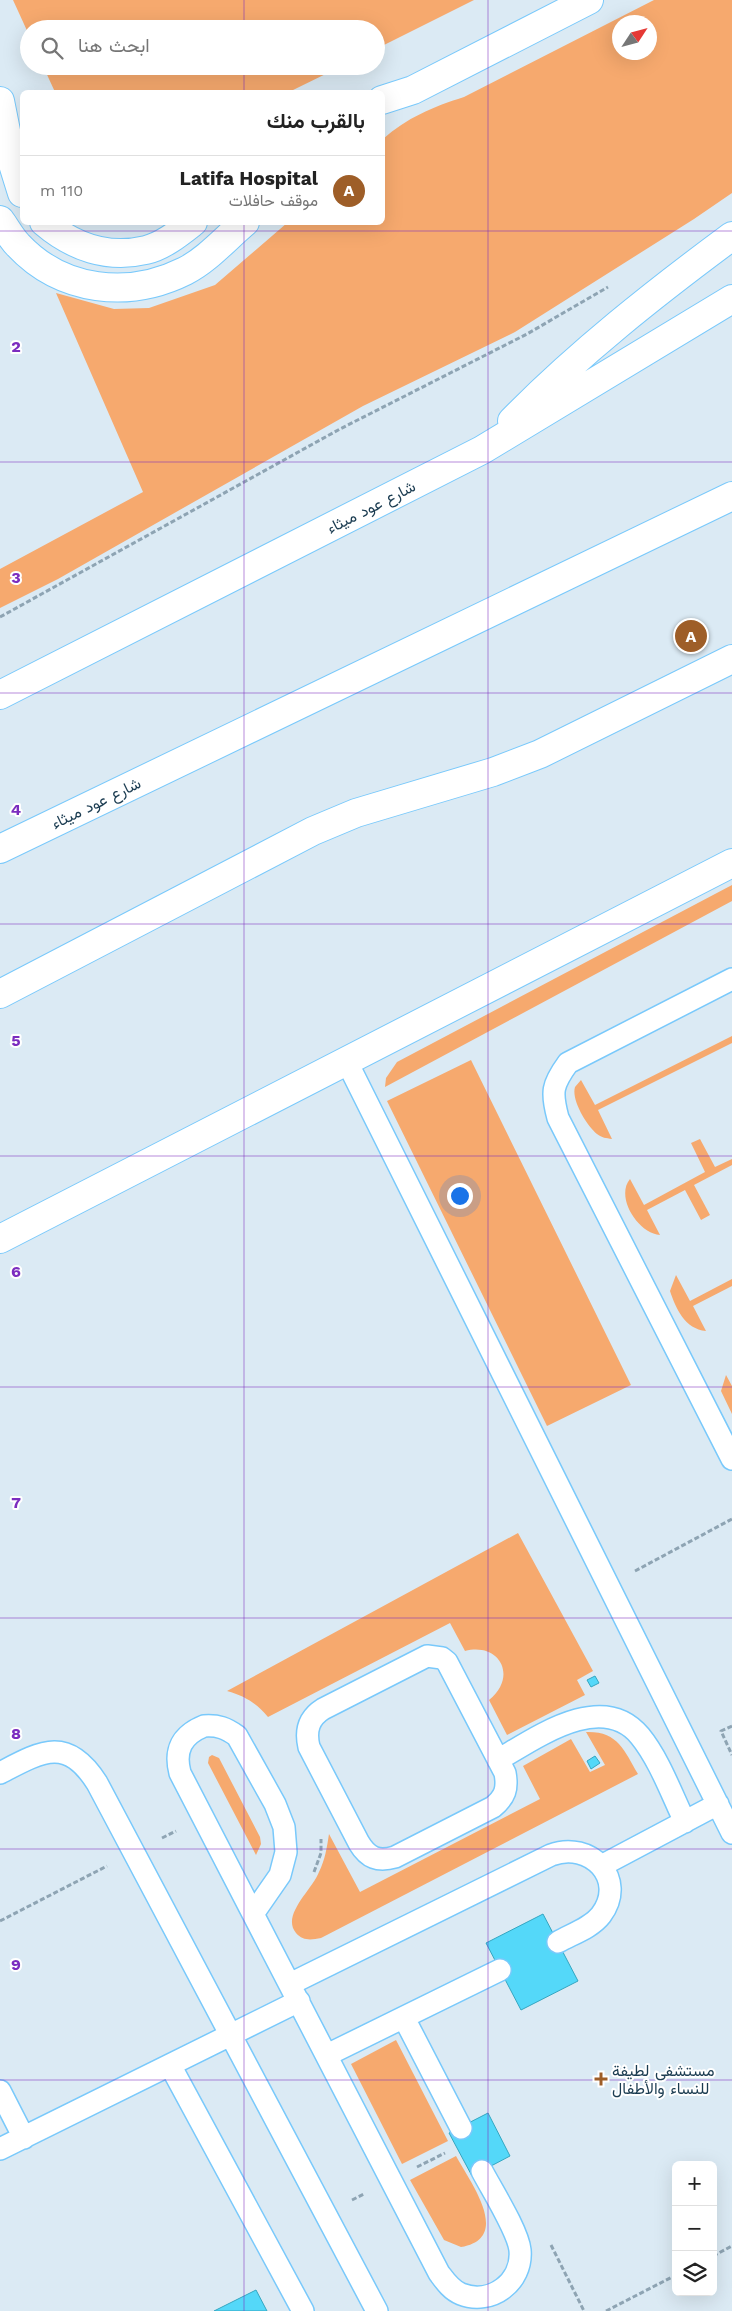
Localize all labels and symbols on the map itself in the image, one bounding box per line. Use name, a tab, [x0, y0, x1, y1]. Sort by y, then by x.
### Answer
north arrow	[612, 15, 657, 60]
text: 2	[11, 337, 21, 356]
street label: شارع عود ميثاء	[323, 476, 420, 539]
text: 3	[11, 568, 21, 587]
pin: A	[675, 617, 707, 655]
street label: شارع عود ميثاء	[48, 773, 145, 835]
text: 4	[11, 800, 21, 819]
text: 5	[11, 1031, 21, 1050]
your location	[447, 1183, 473, 1209]
text: 6	[11, 1262, 21, 1281]
text: 7	[11, 1493, 21, 1512]
text: 8	[11, 1724, 21, 1743]
text: 9	[11, 1955, 21, 1974]
place label: مستشفى لطيفة للنساء والأطفال	[612, 2061, 715, 2099]
marker: مستشفى لطيفة للنساء والأطفال	[594, 2072, 608, 2086]

